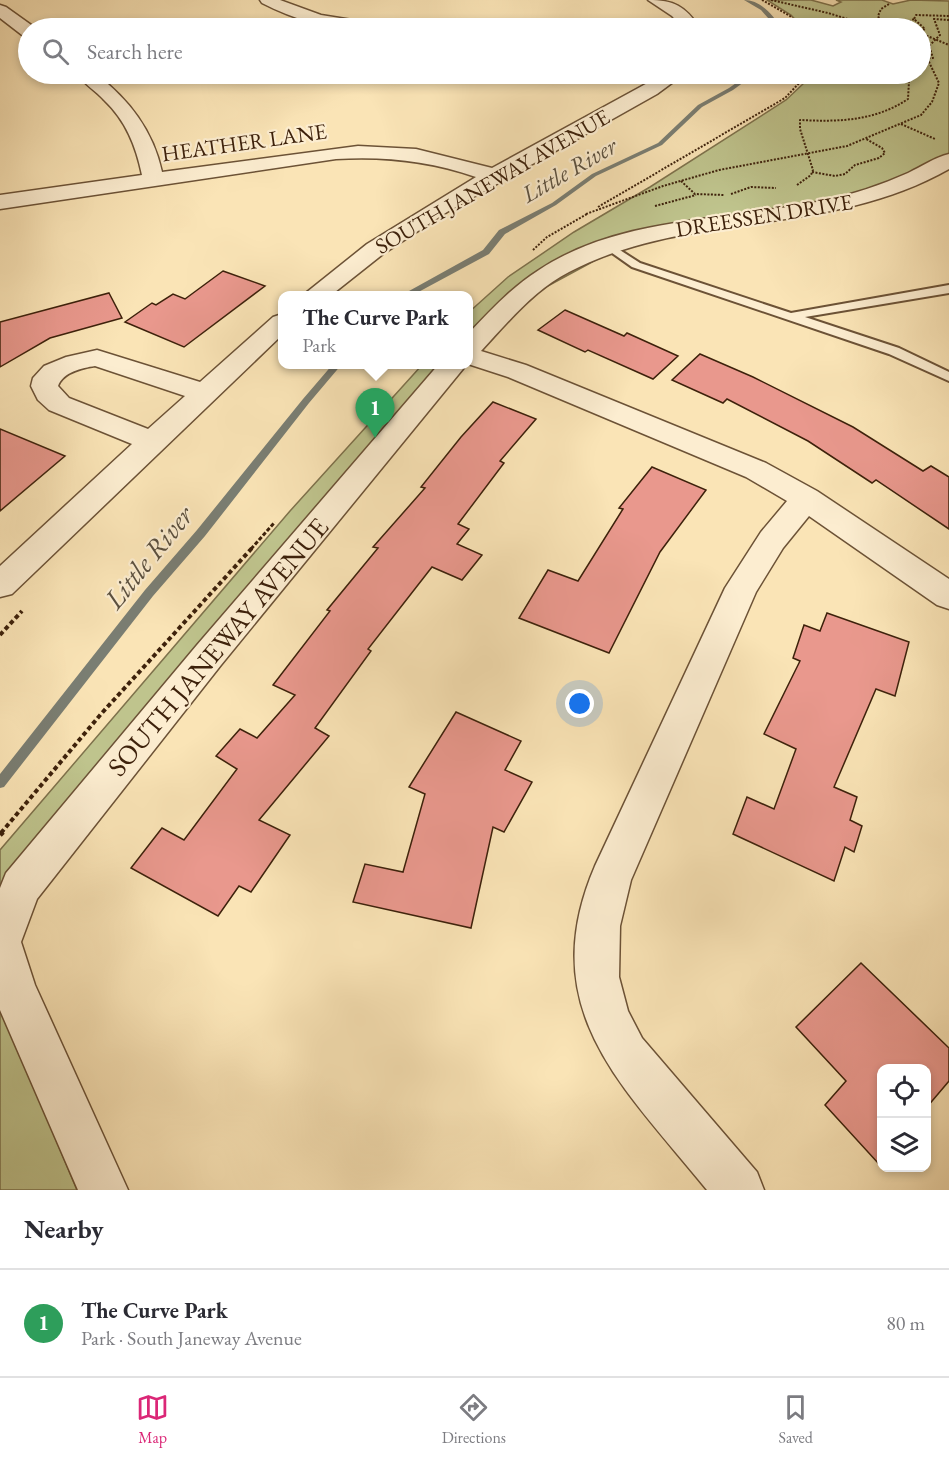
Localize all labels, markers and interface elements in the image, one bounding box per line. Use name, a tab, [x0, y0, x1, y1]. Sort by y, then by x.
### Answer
search box	[18, 18, 931, 84]
icon: search	[39, 35, 72, 68]
text: Search here	[87, 37, 182, 66]
street label: SOUTH JANEWAY AVENUE	[370, 102, 615, 261]
street label: HEATHER LANE	[160, 117, 328, 168]
water label: Little River	[515, 129, 624, 210]
street label: DREESSEN DRIVE	[674, 187, 855, 244]
popup	[278, 291, 473, 369]
text: The Curve Park	[302, 303, 449, 332]
text: Park	[302, 332, 336, 358]
pin: 1	[356, 388, 394, 438]
water label: Little River	[95, 497, 201, 617]
street label: SOUTH JANEWAY AVENUE	[99, 510, 336, 783]
your location	[565, 689, 594, 718]
map controls	[877, 1064, 931, 1172]
button: locate	[877, 1064, 931, 1118]
button: layers	[877, 1118, 931, 1172]
text: Nearby	[24, 1212, 104, 1246]
text: The Curve Park	[81, 1296, 228, 1325]
text: 1	[38, 1310, 49, 1336]
text: 80 m	[886, 1310, 925, 1336]
text: Park · South Janeway Avenue	[81, 1325, 302, 1351]
tab: Map	[136, 1391, 169, 1448]
tab: Directions	[442, 1391, 506, 1448]
tab: Saved	[778, 1391, 813, 1448]

